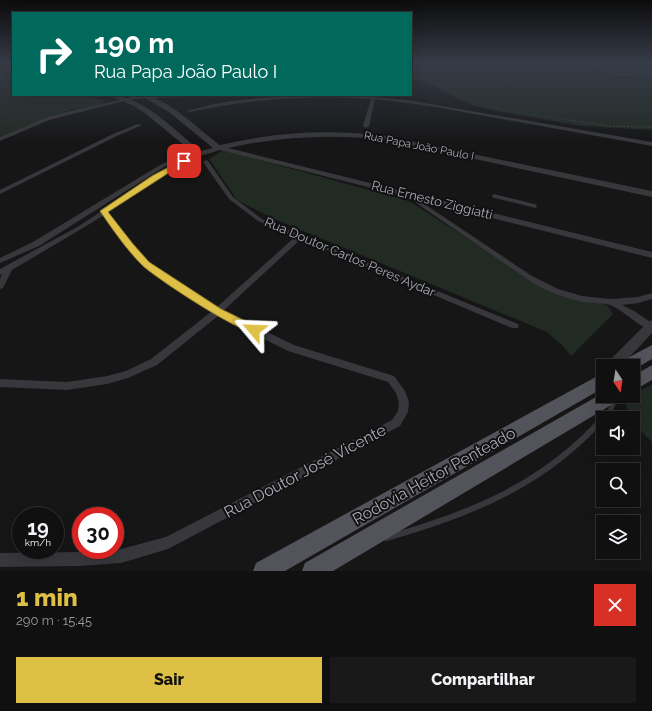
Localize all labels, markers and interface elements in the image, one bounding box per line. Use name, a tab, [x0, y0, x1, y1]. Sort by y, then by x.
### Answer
text: 190 m	[94, 27, 174, 60]
icon: right	[28, 28, 80, 80]
text: Rua Papa João Paulo I	[94, 61, 277, 82]
street label: Rua Papa João Paulo I	[363, 129, 475, 163]
pin	[167, 144, 201, 178]
icon: arrive	[173, 150, 195, 172]
street label: Rua Ernesto Ziggiatti	[370, 178, 494, 222]
street label: Rua Doutor Carlos Peres Aydar	[262, 214, 438, 300]
position arrow	[233, 309, 275, 351]
north arrow	[596, 359, 640, 403]
map controls	[596, 359, 640, 559]
button: sound	[596, 411, 640, 455]
street label: Rua Doutor José Vicente	[221, 420, 389, 522]
street label: Rodovia Heitor Penteado	[349, 423, 519, 529]
button: search	[596, 463, 640, 507]
speed limit sign: 30	[72, 507, 124, 559]
button: layers	[596, 515, 640, 559]
text: 19	[27, 516, 49, 540]
text: km/h	[25, 537, 51, 548]
text: 1 min	[16, 583, 78, 612]
button: close	[594, 584, 636, 626]
text: 290 m · 15:45	[16, 613, 92, 628]
button: Sair	[16, 657, 322, 703]
button: Compartilhar	[330, 657, 636, 703]

